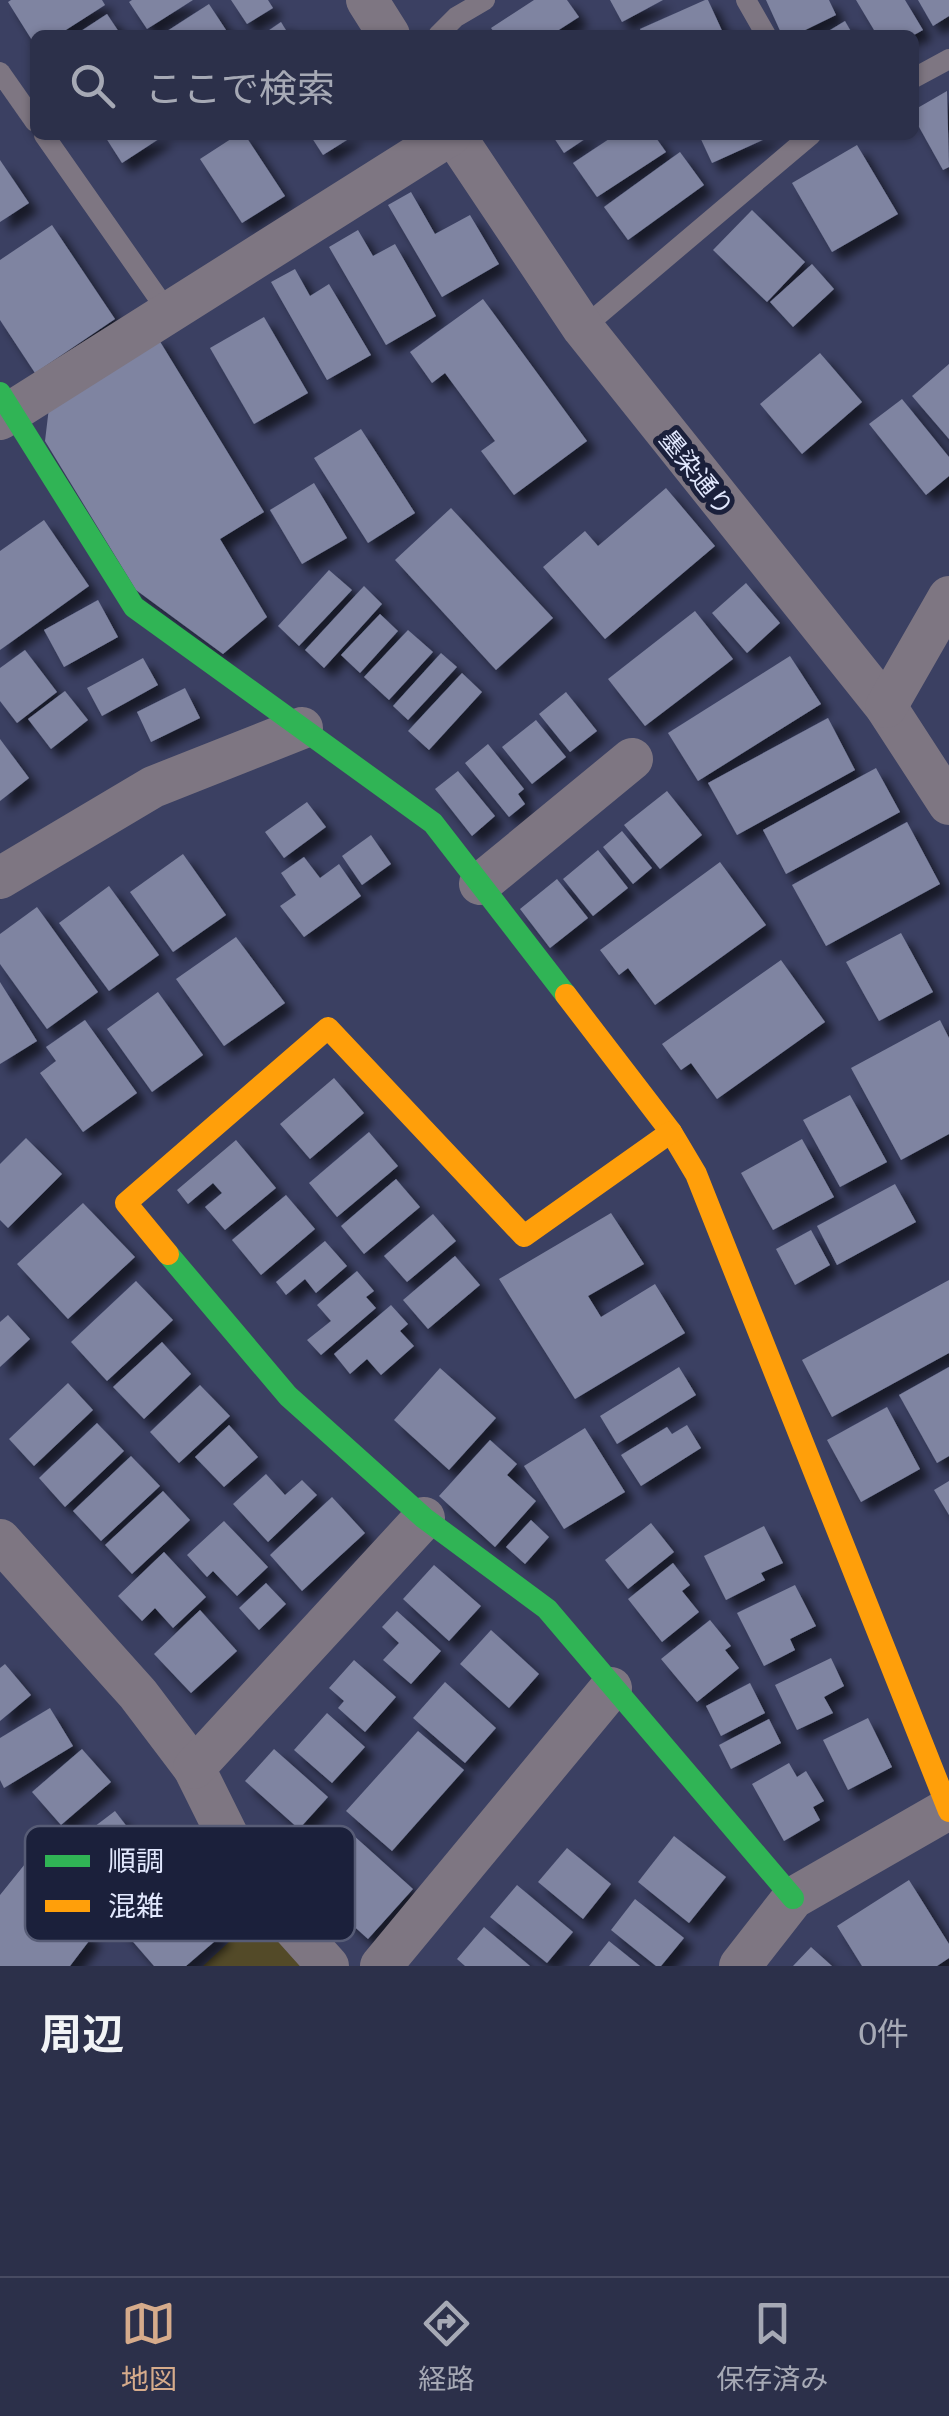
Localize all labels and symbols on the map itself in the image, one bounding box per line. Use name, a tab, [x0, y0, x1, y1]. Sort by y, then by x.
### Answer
street label: 墨染通り	[652, 421, 744, 523]
legend	[25, 1826, 355, 1941]
text: 順調	[108, 1838, 164, 1880]
text: 混雑	[108, 1883, 164, 1925]

